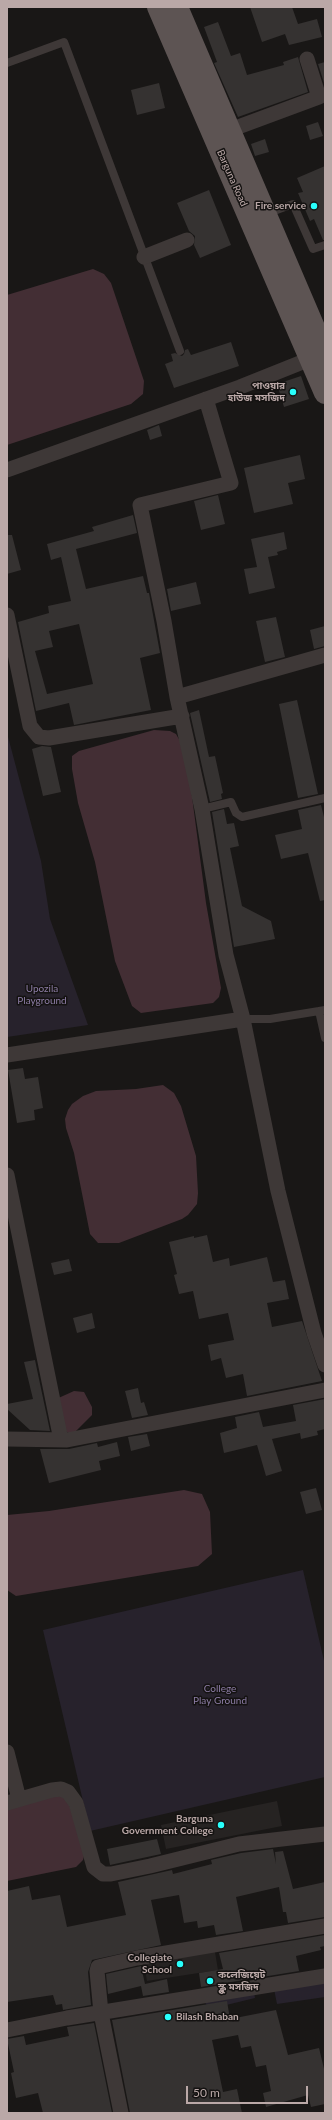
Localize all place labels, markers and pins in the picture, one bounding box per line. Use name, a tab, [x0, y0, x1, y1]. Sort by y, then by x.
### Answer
place label: Fire service	[255, 200, 306, 212]
marker: Fire service	[309, 201, 319, 211]
place label: পাওয়ার হাউজ মসজিদ	[228, 380, 285, 404]
marker: পাওয়ার হাউজ মসজিদ	[288, 387, 298, 397]
place label: Barguna Government College	[122, 1813, 213, 1836]
marker: Barguna Government College	[216, 1820, 226, 1830]
place label: Collegiate School	[128, 1952, 172, 1976]
marker: Collegiate School	[175, 1959, 185, 1969]
place label: কলেজিয়েট স্কুল মসজিদ	[218, 1969, 265, 1992]
marker: কলেজিয়েট স্কুল মসজিদ	[205, 1976, 215, 1986]
place label: Bilash Bhaban	[176, 2011, 239, 2023]
marker: Bilash Bhaban	[163, 2012, 173, 2022]

